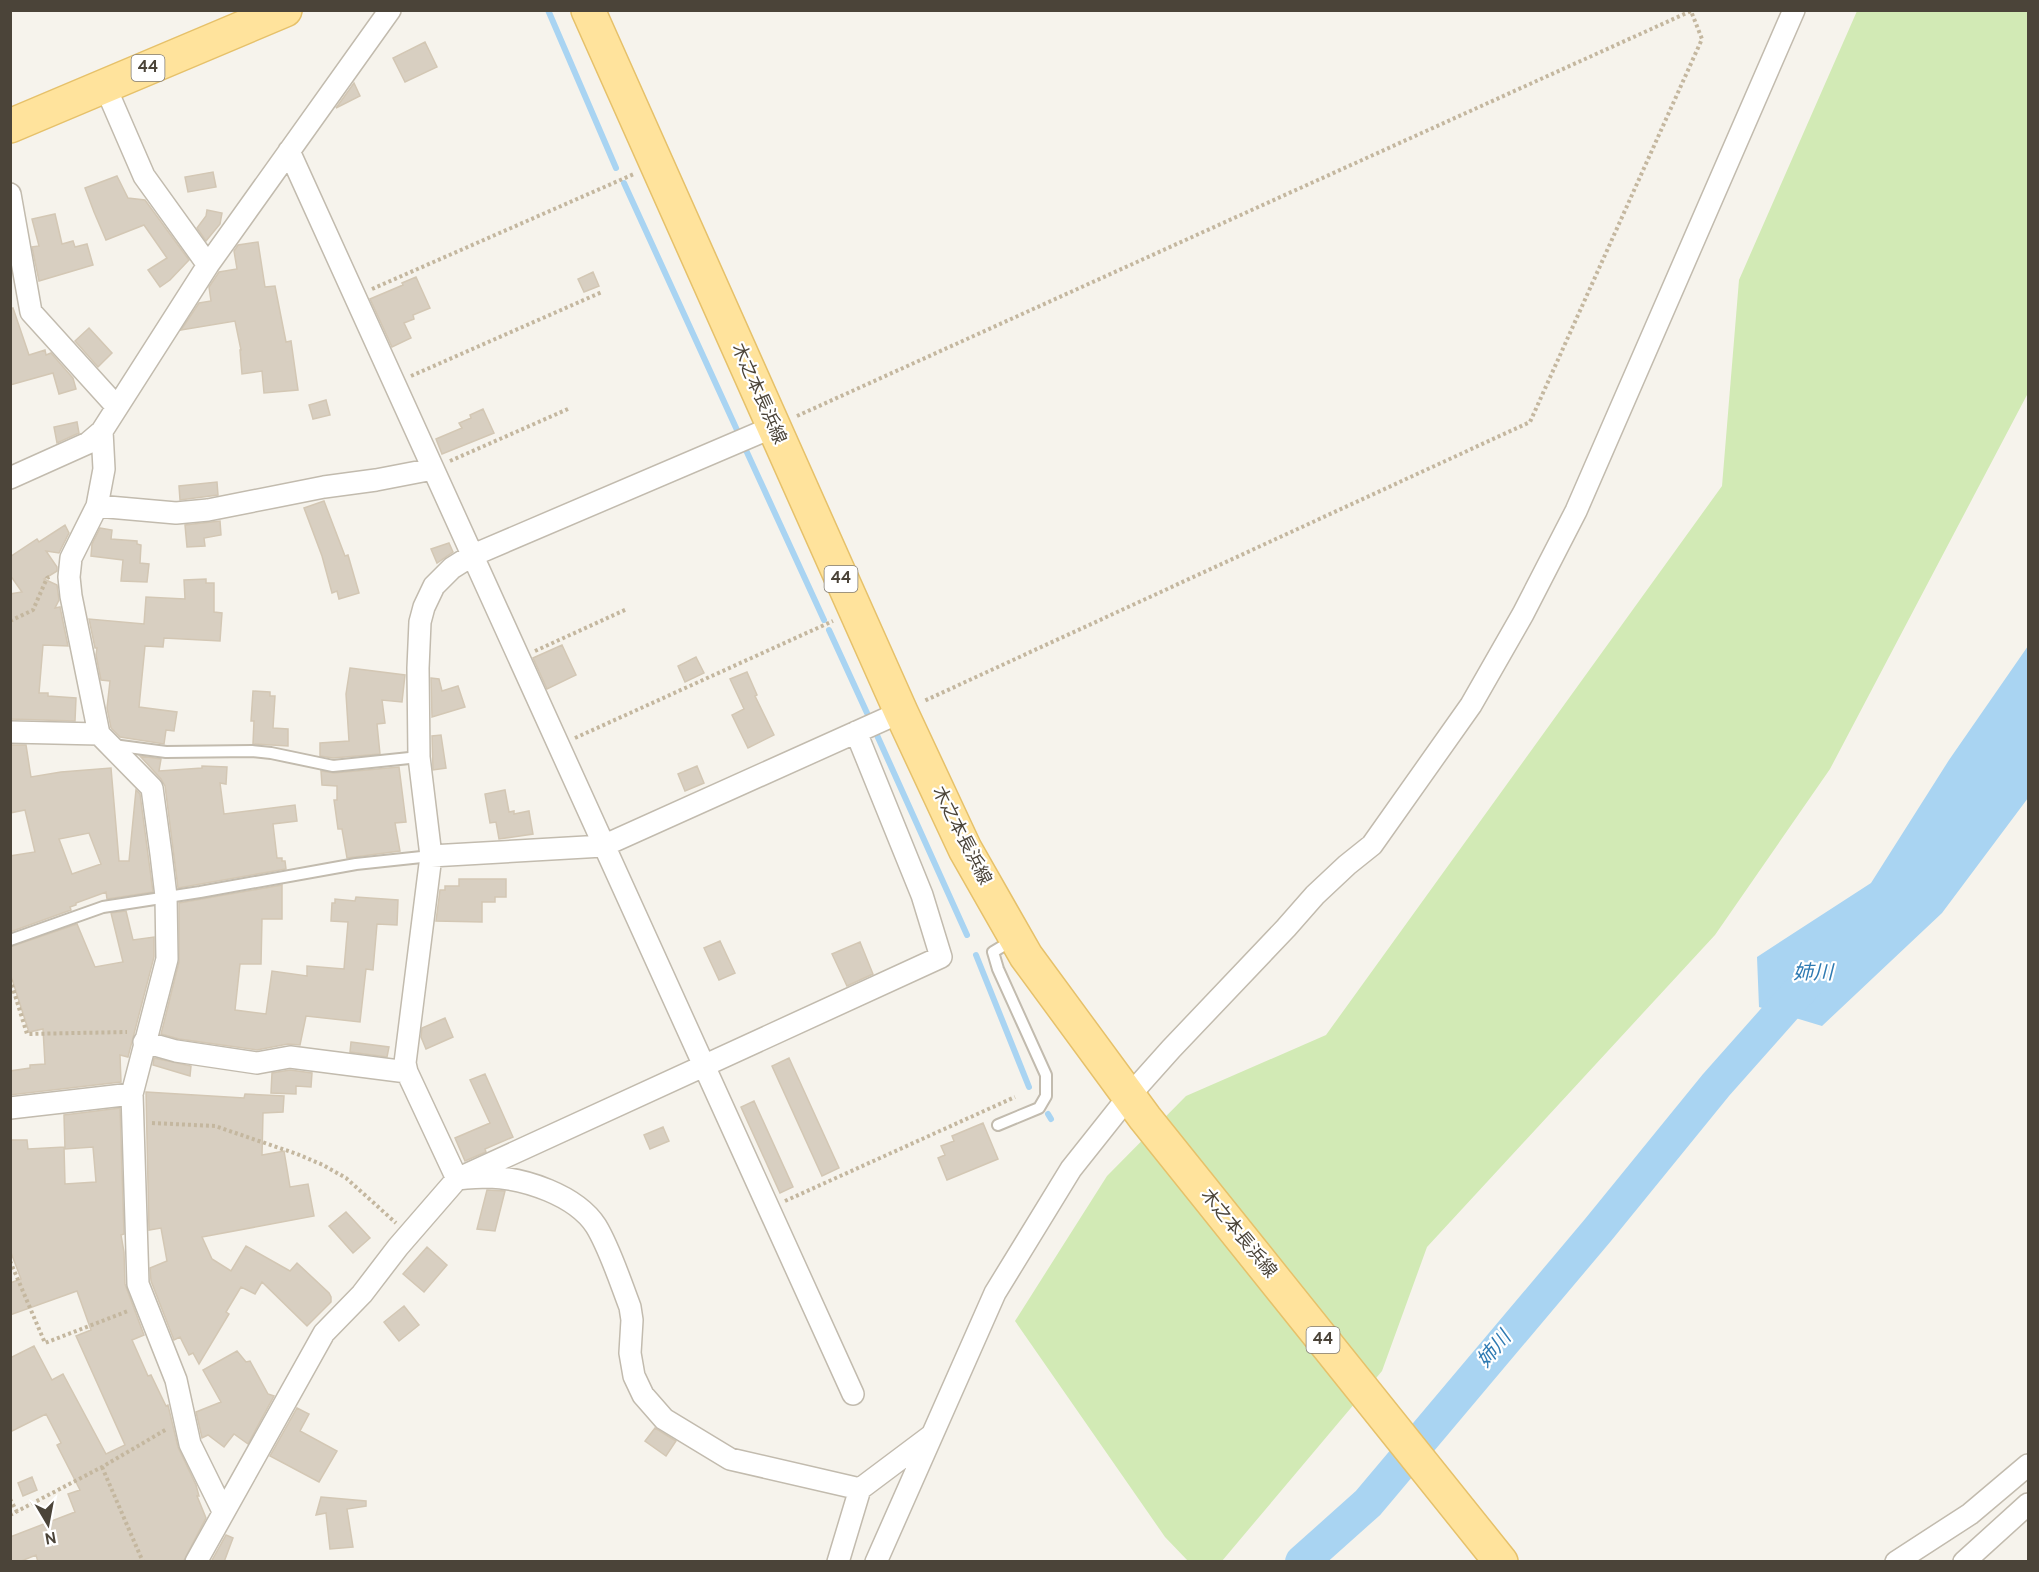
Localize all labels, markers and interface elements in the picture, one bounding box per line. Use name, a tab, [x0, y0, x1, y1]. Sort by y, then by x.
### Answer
road number: 44	[132, 55, 164, 81]
street label: 木之本長浜線	[726, 340, 790, 448]
road number: 44	[824, 566, 858, 592]
street label: 木之本長浜線	[926, 783, 996, 889]
water label: 姉川	[1793, 961, 1835, 987]
street label: 木之本長浜線	[1195, 1185, 1281, 1283]
water label: 姉川	[1472, 1325, 1519, 1374]
road number: 44	[1306, 1327, 1340, 1353]
north arrow	[18, 1494, 78, 1554]
text: N	[43, 1526, 58, 1548]

